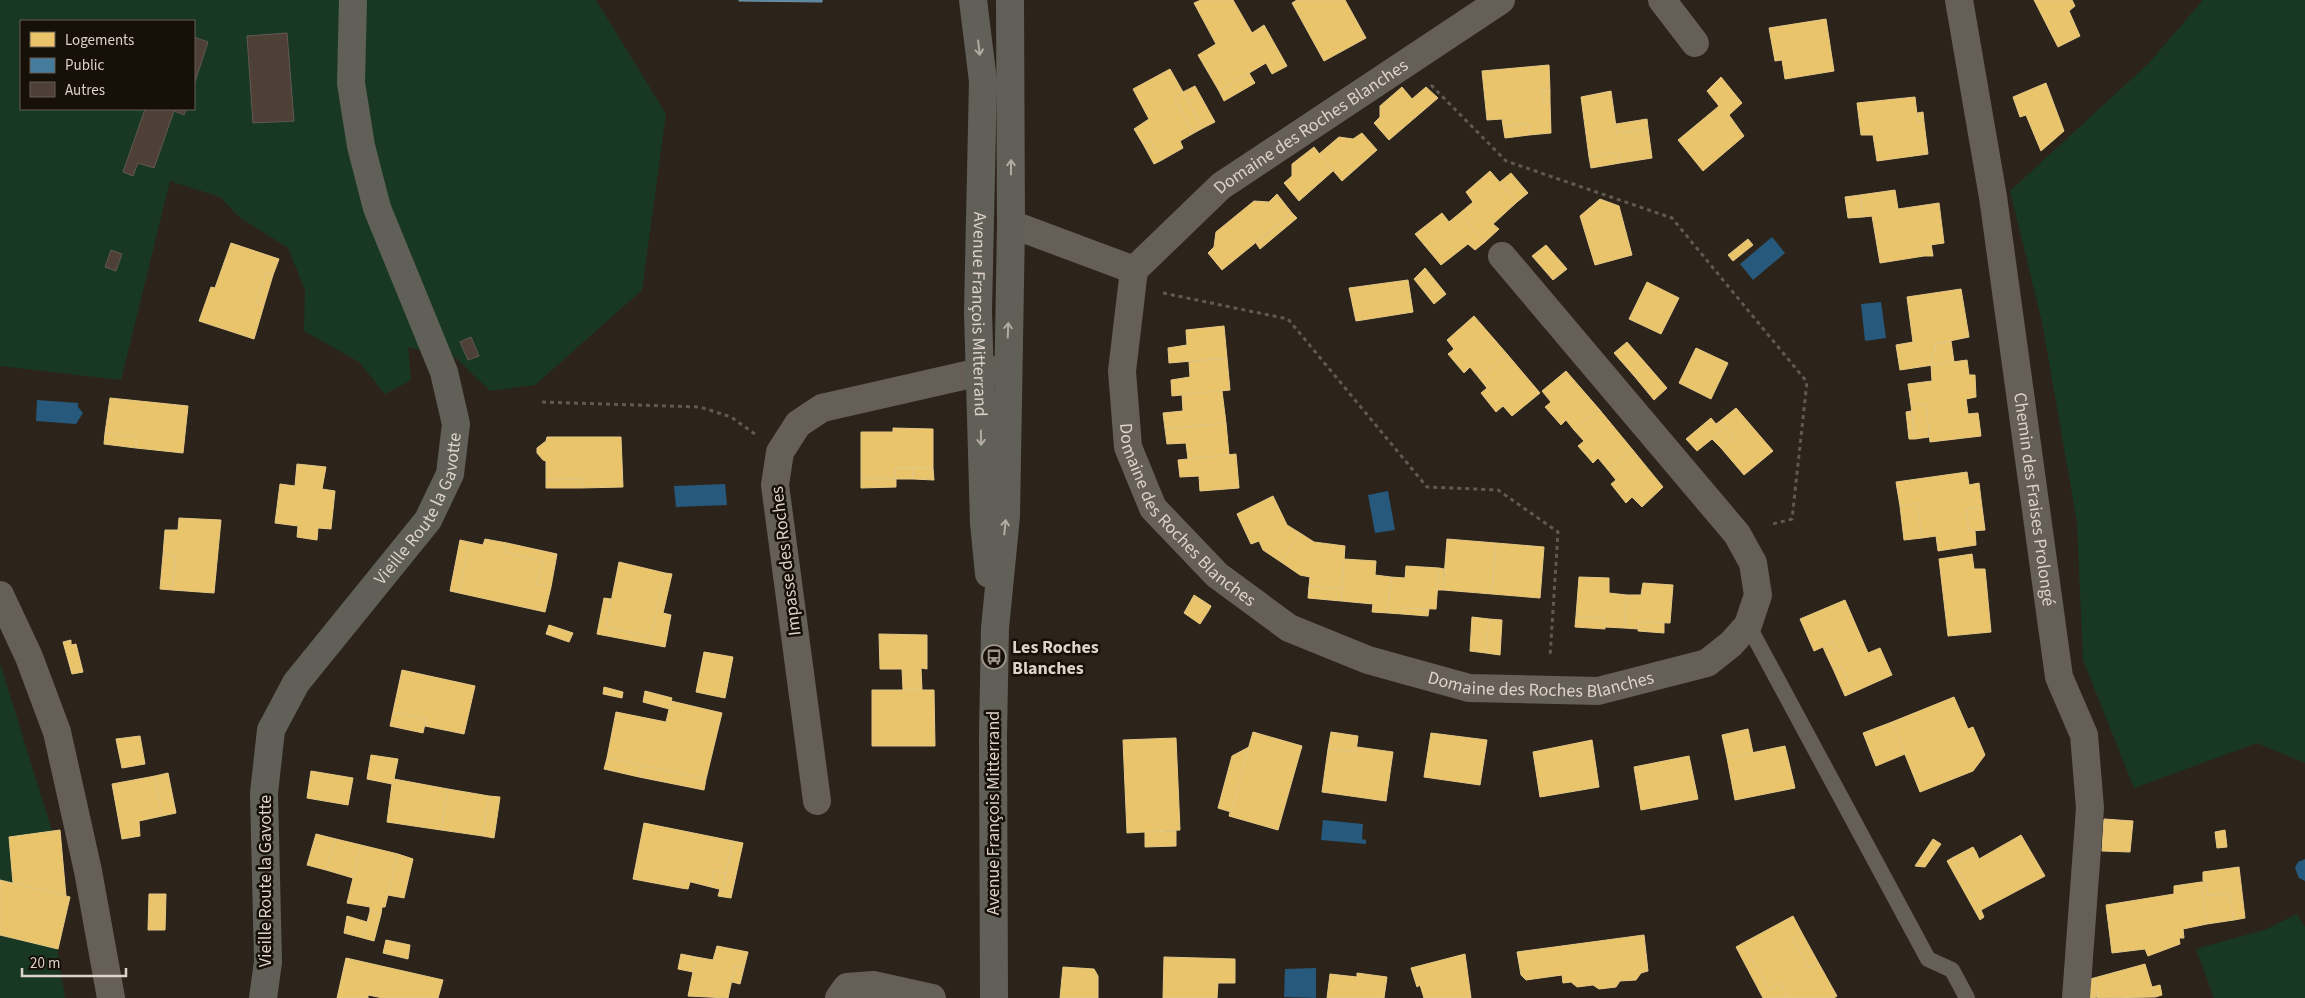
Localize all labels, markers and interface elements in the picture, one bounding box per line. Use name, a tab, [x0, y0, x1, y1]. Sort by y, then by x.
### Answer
legend	[20, 20, 195, 110]
text: Logements	[65, 30, 134, 51]
one-way arrow	[974, 40, 984, 56]
street label: Domaine des Roches Blanches	[1208, 53, 1413, 199]
text: Public	[65, 55, 104, 76]
text: Autres	[65, 80, 105, 101]
one-way arrow	[1006, 159, 1016, 176]
street label: Avenue François Mitterrand	[965, 212, 993, 417]
one-way arrow	[1004, 322, 1013, 338]
street label: Chemin des Fraises Prolongé	[2007, 391, 2062, 608]
street label: Domaine des Roches Blanches	[1114, 422, 1261, 612]
one-way arrow	[977, 430, 986, 446]
street label: Vieille Route la Gavotte	[368, 431, 467, 590]
street label: Impasse des Roches	[764, 485, 808, 637]
one-way arrow	[1000, 519, 1010, 535]
place label: Les Roches Blanches	[1012, 635, 1099, 681]
bus stop icon: Les Roches Blanches	[981, 644, 1007, 670]
street label: Domaine des Roches Blanches	[1425, 665, 1656, 703]
street label: Avenue François Mitterrand	[981, 711, 1006, 915]
street label: Vieille Route la Gavotte	[253, 795, 278, 967]
scale bar	[22, 946, 126, 978]
text: 20 m	[30, 953, 60, 974]

